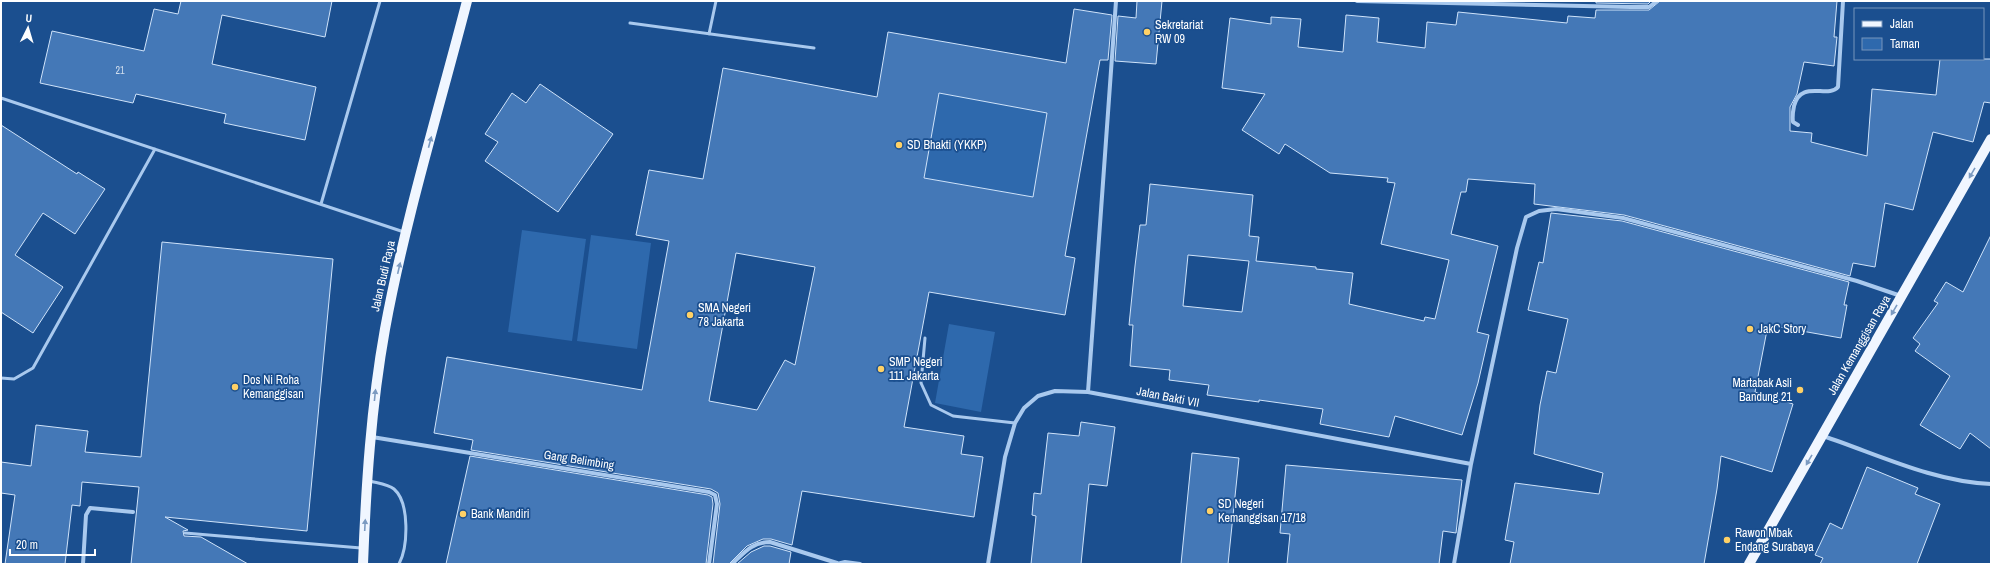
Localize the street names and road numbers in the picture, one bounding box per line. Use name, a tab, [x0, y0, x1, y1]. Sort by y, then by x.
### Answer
street label: Jalan Budi Raya	[367, 239, 399, 313]
street label: Jalan Kemanggisan Raya	[1824, 292, 1894, 398]
street label: Jalan Bakti VII	[1135, 383, 1201, 411]
street label: Gang Belimbing	[543, 447, 616, 474]

